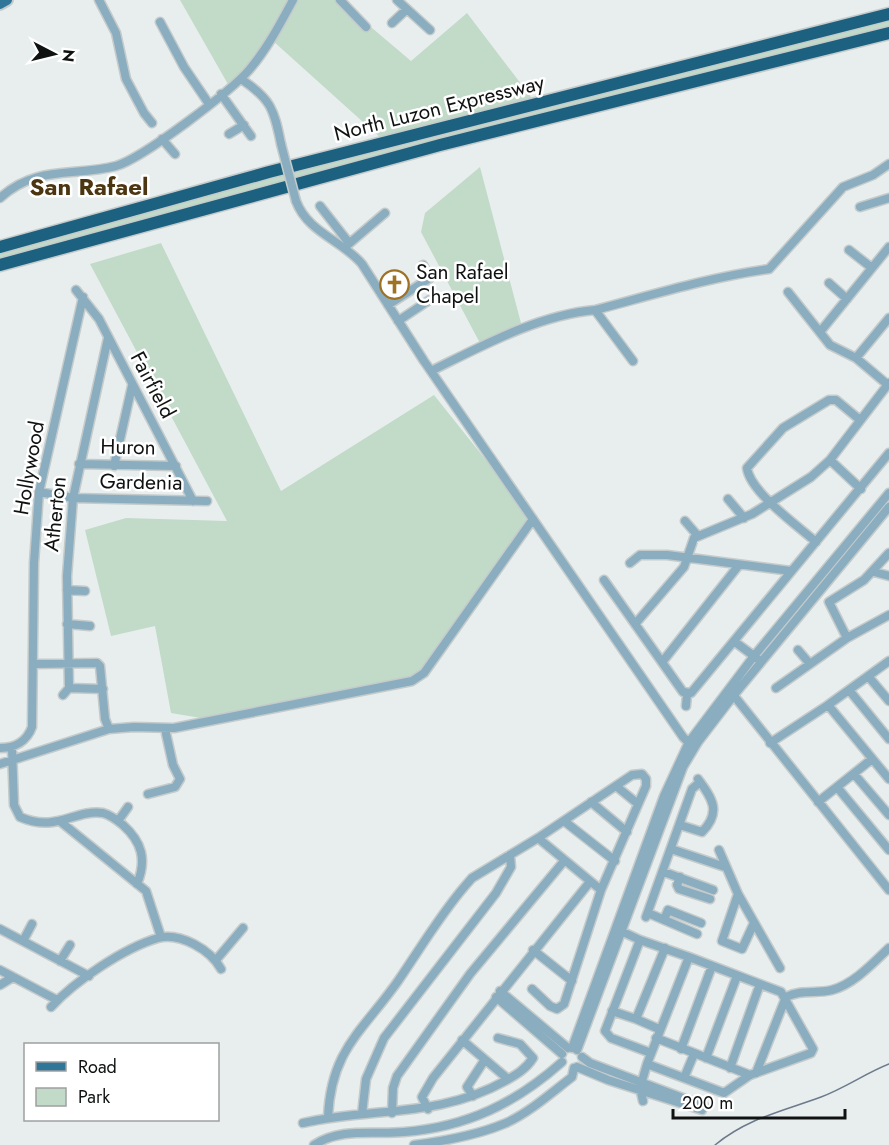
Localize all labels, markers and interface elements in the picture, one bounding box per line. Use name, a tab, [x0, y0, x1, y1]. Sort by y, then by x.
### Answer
north arrow	[24, 24, 84, 84]
text: N	[56, 48, 81, 63]
street label: North Luzon Expressway	[331, 67, 548, 149]
district label: San Rafael	[30, 169, 148, 204]
place label: San Rafael Chapel	[416, 257, 509, 311]
church icon: San Rafael Chapel	[379, 268, 411, 300]
street label: Fairfield	[123, 346, 183, 424]
street label: Hollywood	[6, 419, 52, 517]
street label: Huron	[100, 432, 156, 462]
street label: Gardenia	[99, 466, 183, 498]
street label: Atherton	[36, 475, 74, 553]
legend	[24, 1043, 219, 1121]
text: Road	[78, 1054, 117, 1080]
scale bar	[673, 1082, 846, 1120]
text: Park	[78, 1084, 110, 1110]
text: 200 m	[682, 1090, 733, 1116]

